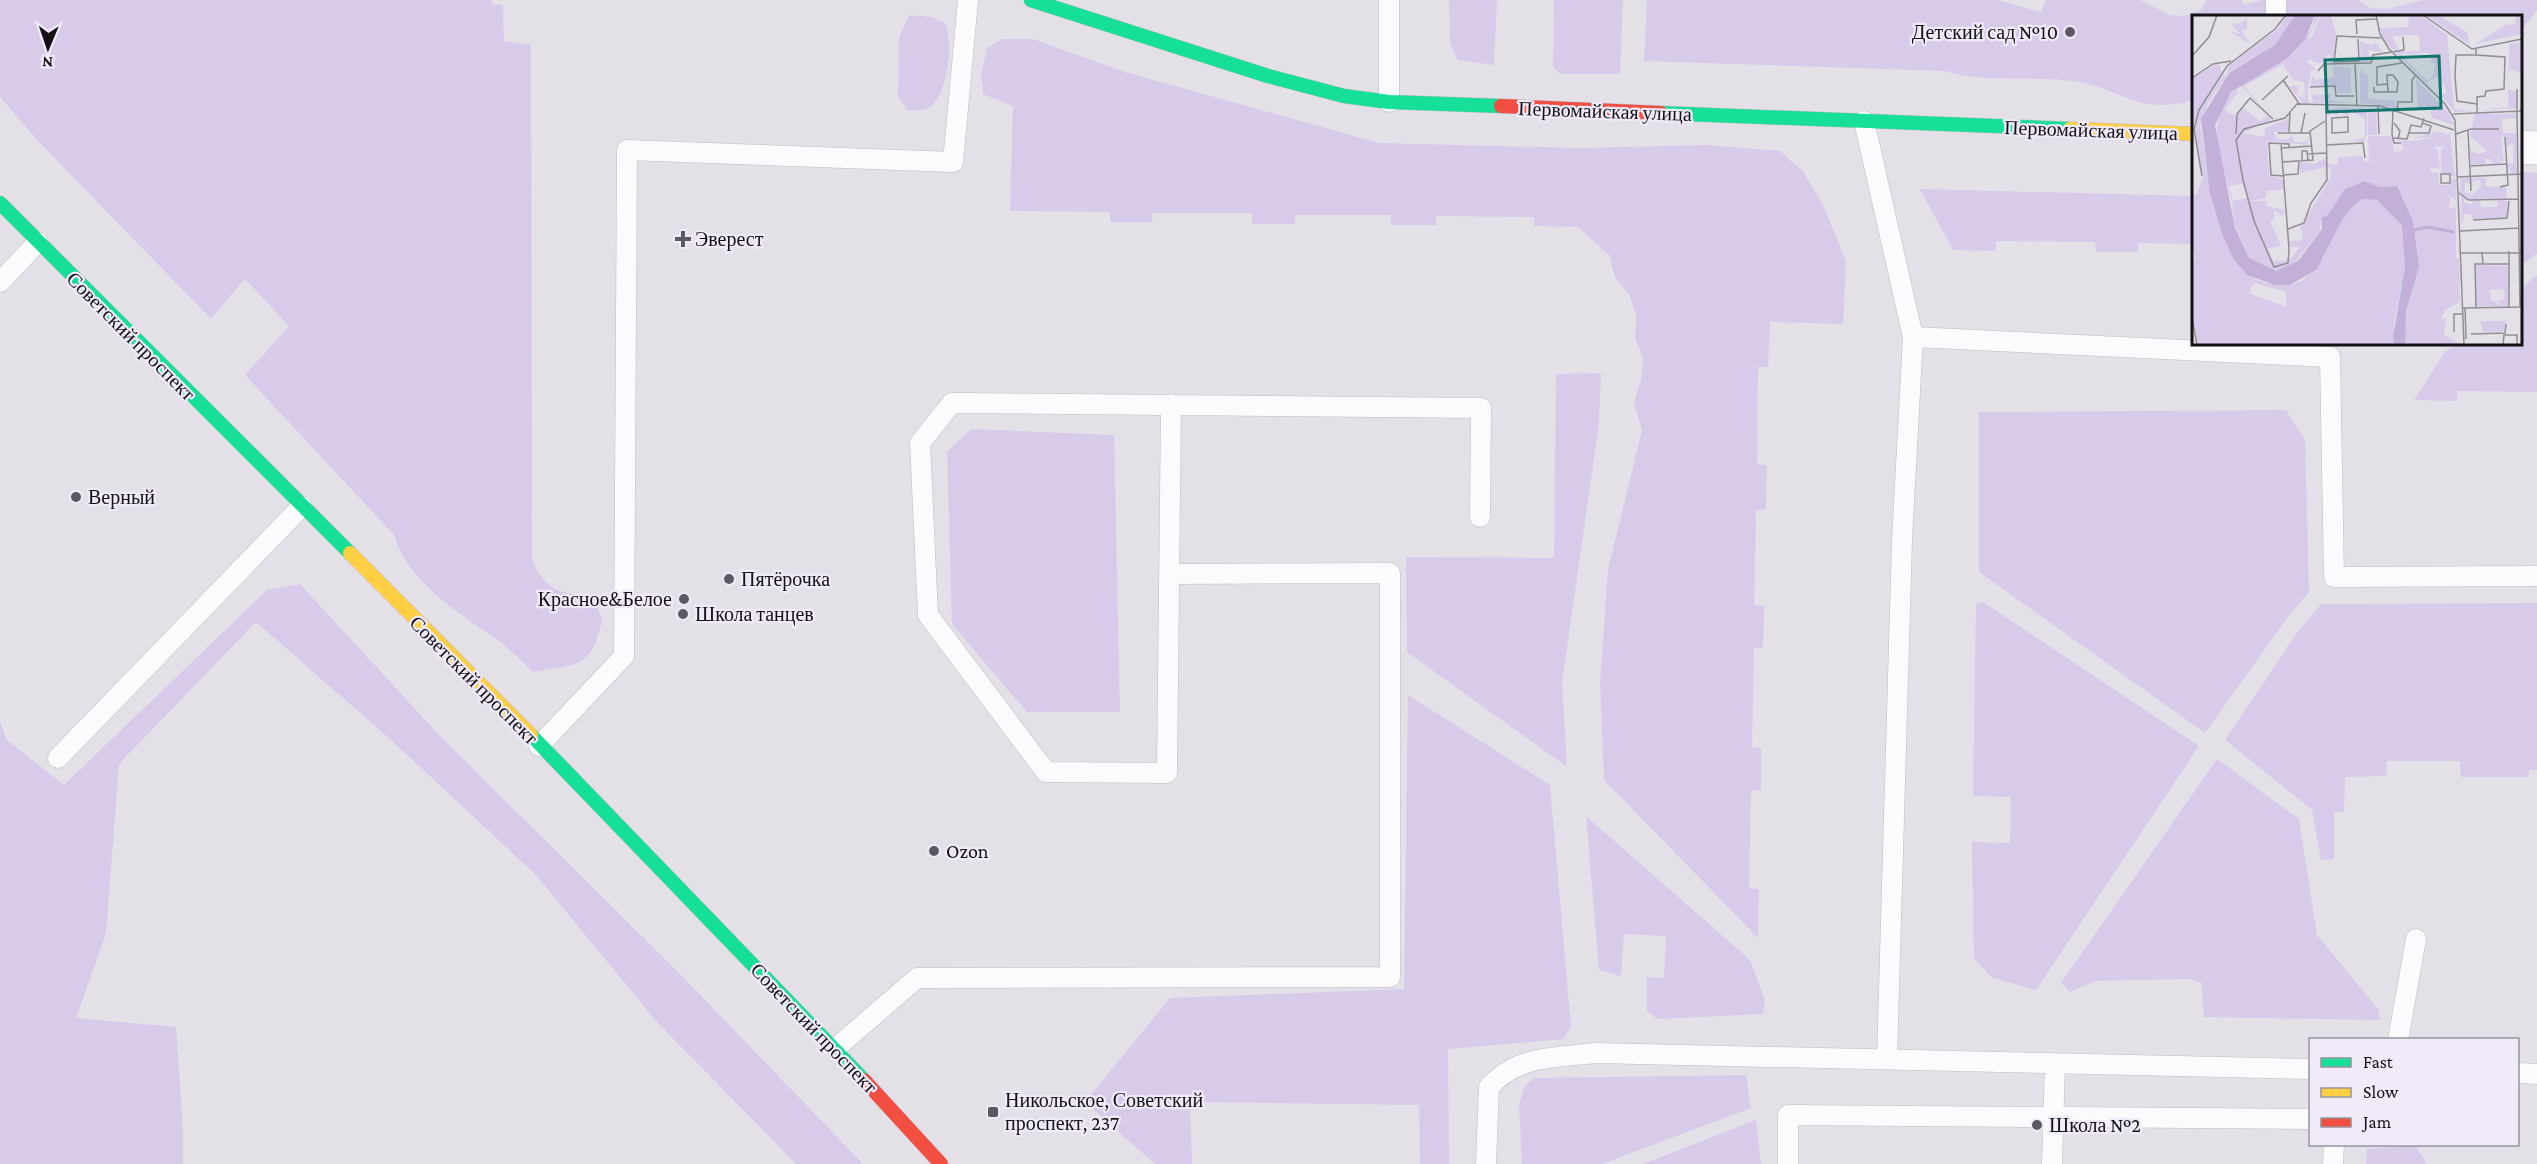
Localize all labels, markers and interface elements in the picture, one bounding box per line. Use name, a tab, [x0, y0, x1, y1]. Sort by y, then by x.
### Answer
inset map	[2192, 15, 2522, 345]
north arrow	[18, 18, 78, 78]
place label: Детский сад №10	[1912, 21, 2058, 44]
marker: Детский сад №10	[2063, 25, 2077, 39]
text: N	[42, 54, 53, 71]
street label: Первомайская улица	[1518, 97, 1692, 126]
street label: Первомайская улица	[2004, 116, 2178, 145]
place label: Эверест	[695, 228, 764, 251]
marker: Эверест	[676, 232, 690, 246]
street label: Советский проспект	[62, 267, 200, 406]
place label: Верный	[88, 486, 155, 509]
marker: Верный	[69, 490, 83, 504]
place label: Пятёрочка	[741, 568, 830, 591]
marker: Пятёрочка	[722, 572, 736, 586]
place label: Красное&Белое	[538, 588, 672, 611]
marker: Красное&Белое	[677, 592, 691, 606]
place label: Школа танцев	[695, 603, 814, 626]
marker: Школа танцев	[676, 607, 690, 621]
street label: Советский проспект	[405, 611, 543, 750]
place label: Ozon	[946, 840, 989, 862]
marker: Ozon	[927, 844, 941, 858]
street label: Советский проспект	[746, 958, 882, 1098]
legend	[2309, 1038, 2519, 1146]
text: Fast	[2363, 1052, 2394, 1072]
text: Slow	[2363, 1082, 2399, 1102]
place label: Никольское, Советский проспект, 237	[1005, 1089, 1204, 1135]
marker: Никольское, Советский проспект, 237	[986, 1105, 1000, 1119]
text: Jam	[2361, 1112, 2392, 1132]
place label: Школа №2	[2049, 1114, 2141, 1136]
marker: Школа №2	[2030, 1118, 2044, 1132]

